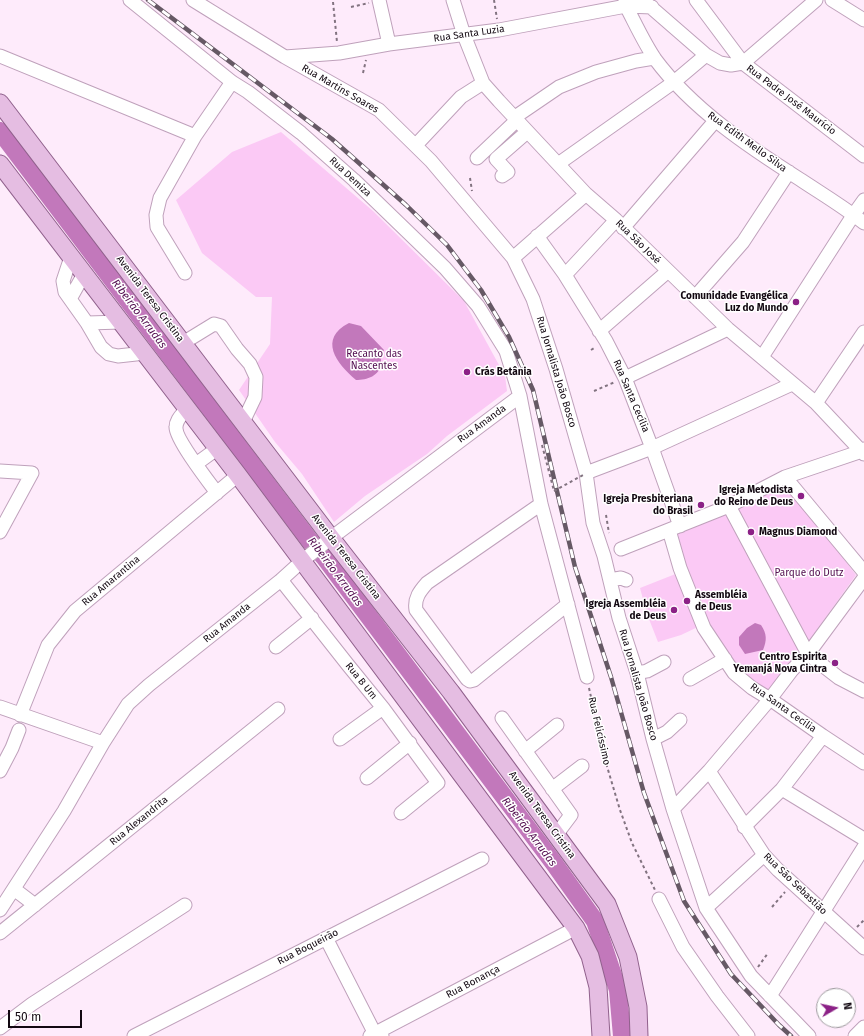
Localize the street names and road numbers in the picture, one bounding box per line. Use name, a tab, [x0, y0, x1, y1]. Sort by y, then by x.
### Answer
street label: Rua Santa Luzia	[433, 23, 505, 45]
street label: Rua Martins Soares	[299, 62, 381, 116]
street label: Rua Padre José Maurício	[744, 62, 838, 138]
street label: Rua Edith Mello Silva	[705, 109, 789, 175]
street label: Rua Demiza	[327, 155, 373, 199]
street label: Rua São José	[613, 217, 663, 267]
street label: Avenida Teresa Cristina	[114, 253, 186, 345]
street label: Rua Jornalista João Bosco	[533, 315, 579, 429]
street label: Rua Santa Cecília	[610, 358, 652, 434]
street label: Rua Amanda	[455, 402, 509, 446]
street label: Avenida Teresa Cristina	[309, 512, 383, 602]
street label: Rua Amarantina	[79, 553, 143, 609]
street label: Rua Amanda	[201, 600, 253, 646]
street label: Rua Jornalista João Bosco	[616, 628, 660, 742]
street label: Rua B Um	[343, 660, 379, 702]
street label: Rua Santa Cecília	[748, 681, 818, 735]
street label: Rua Felicíssimo	[585, 696, 613, 766]
street label: Avenida Teresa Cristina	[506, 769, 578, 861]
street label: Rua Alexandrita	[107, 794, 171, 848]
street label: Rua São Sebastião	[761, 851, 829, 917]
street label: Rua Boqueirão	[276, 927, 340, 967]
street label: Rua Bonança	[444, 963, 502, 1001]

